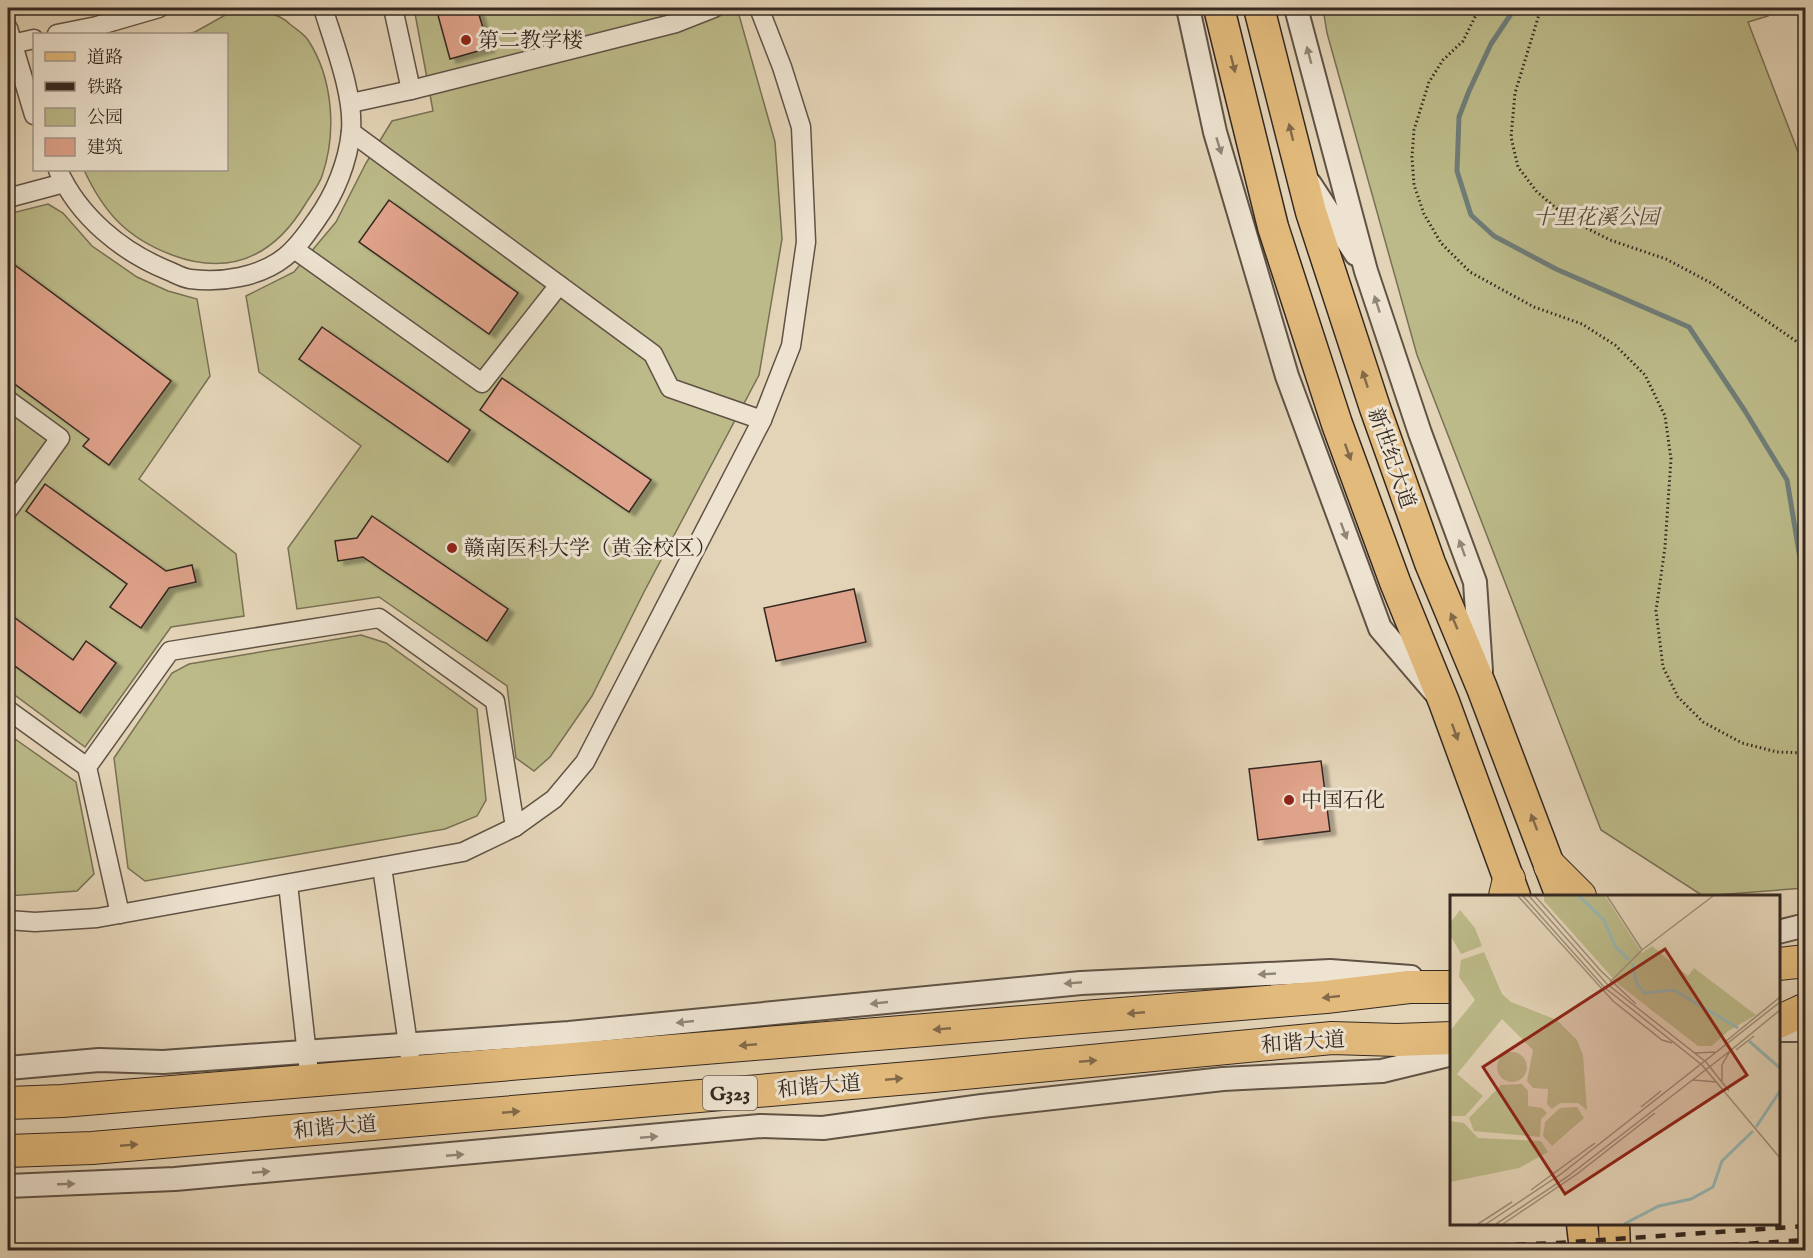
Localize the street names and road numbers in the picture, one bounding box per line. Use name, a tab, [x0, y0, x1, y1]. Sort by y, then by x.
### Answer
street label: 新世纪大道	[1361, 404, 1420, 513]
street label: 和谐大道	[1260, 1027, 1346, 1060]
street label: 和谐大道	[776, 1070, 862, 1105]
road number: G323	[703, 1076, 757, 1110]
street label: 和谐大道	[292, 1111, 378, 1146]

